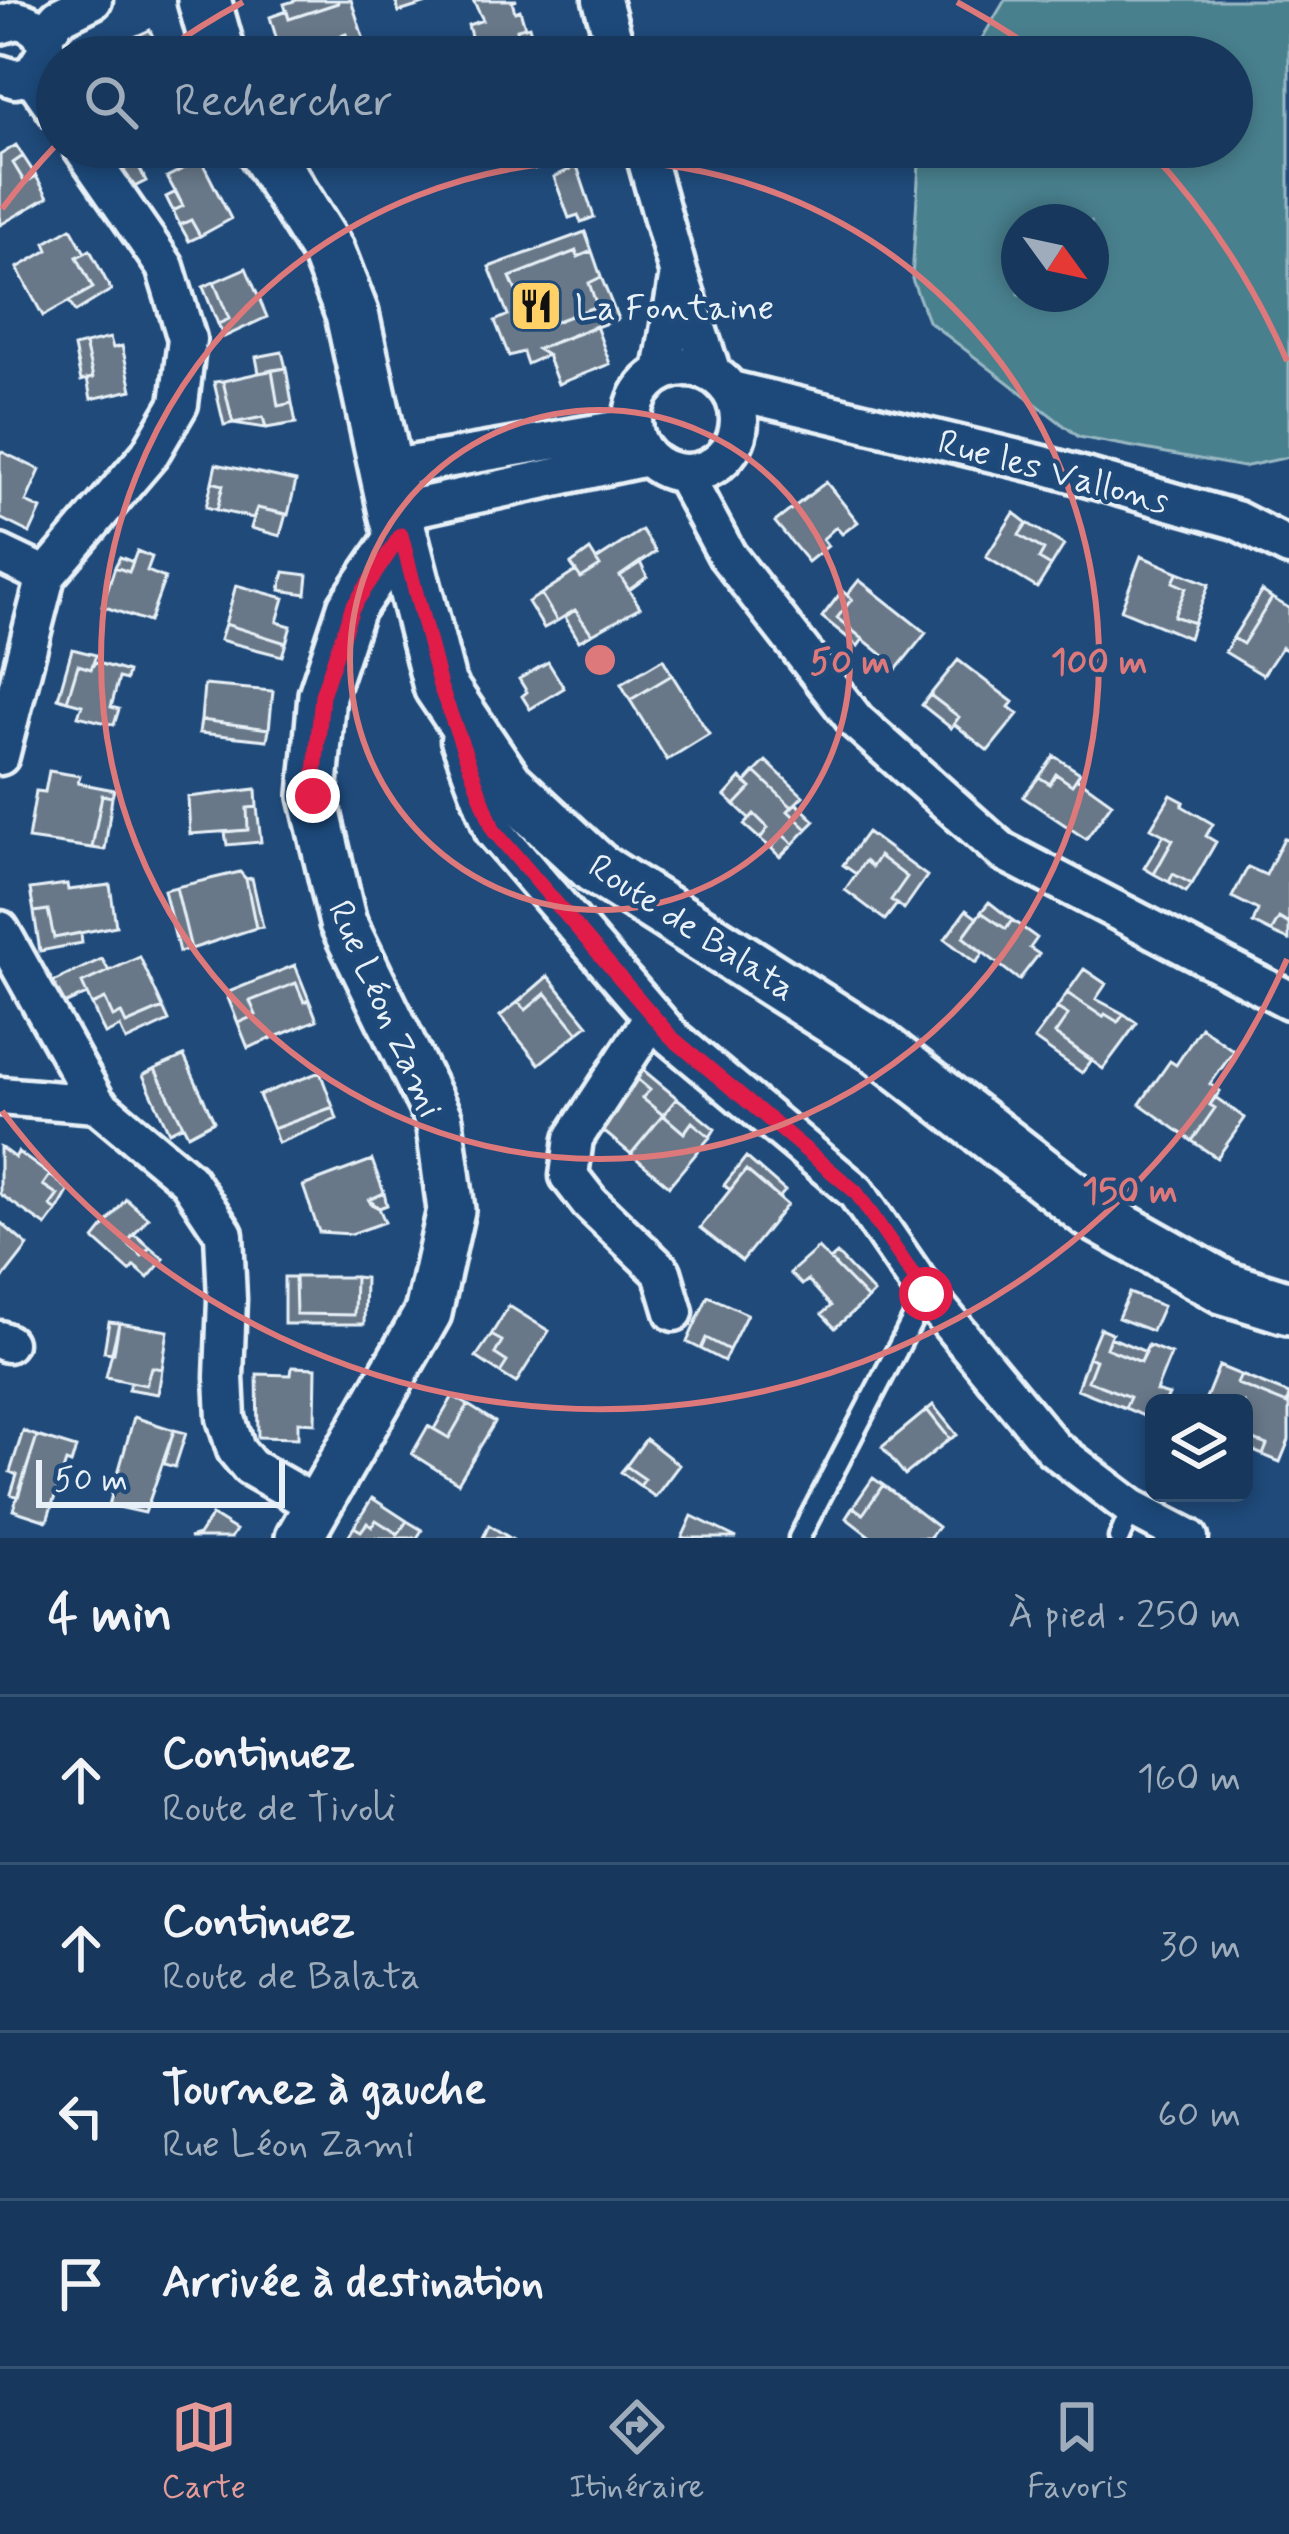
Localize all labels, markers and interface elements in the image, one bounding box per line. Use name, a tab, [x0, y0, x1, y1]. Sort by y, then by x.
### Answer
search box	[36, 36, 1253, 168]
icon: search	[78, 69, 144, 135]
text: Rechercher	[174, 73, 393, 132]
north arrow	[1001, 204, 1109, 312]
restaurant icon: La Fontaine	[508, 278, 564, 334]
place label: La Fontaine	[575, 286, 774, 333]
street label: Rue les Vallons	[932, 420, 1174, 527]
centre of rings	[579, 639, 621, 681]
text: 50 m	[810, 640, 890, 687]
text: 100 m	[1051, 640, 1147, 687]
route end	[286, 769, 340, 823]
street label: Route de Balata	[578, 844, 804, 1014]
street label: Rue Léon Zami	[315, 894, 453, 1125]
text: 150 m	[1082, 1169, 1178, 1216]
route start	[899, 1267, 953, 1321]
map controls	[1145, 1394, 1253, 1502]
button: layers	[1145, 1394, 1253, 1502]
scale bar	[36, 1454, 285, 1507]
text: 50 m	[54, 1459, 128, 1503]
text: 4 min	[48, 1583, 172, 1649]
text: À pied · 250 m	[1008, 1591, 1241, 1642]
text: Continuez	[162, 1725, 355, 1784]
icon: ahead	[48, 1747, 114, 1813]
text: 160 m	[1137, 1754, 1241, 1805]
text: Route de Tivoli	[162, 1784, 396, 1835]
text: Continuez	[162, 1893, 355, 1952]
icon: ahead	[48, 1915, 114, 1981]
text: 30 m	[1159, 1922, 1241, 1973]
text: Route de Balata	[162, 1952, 420, 2003]
text: Tournez à gauche	[162, 2061, 486, 2120]
icon: left	[48, 2083, 114, 2149]
text: 60 m	[1157, 2090, 1241, 2141]
text: Rue Léon Zami	[162, 2120, 414, 2171]
icon: arrive	[48, 2251, 114, 2317]
text: Arrivée à destination	[162, 2254, 544, 2313]
tab: Carte	[161, 2394, 246, 2510]
tab: Itinéraire	[569, 2394, 704, 2510]
tab: Favoris	[1027, 2394, 1128, 2510]

